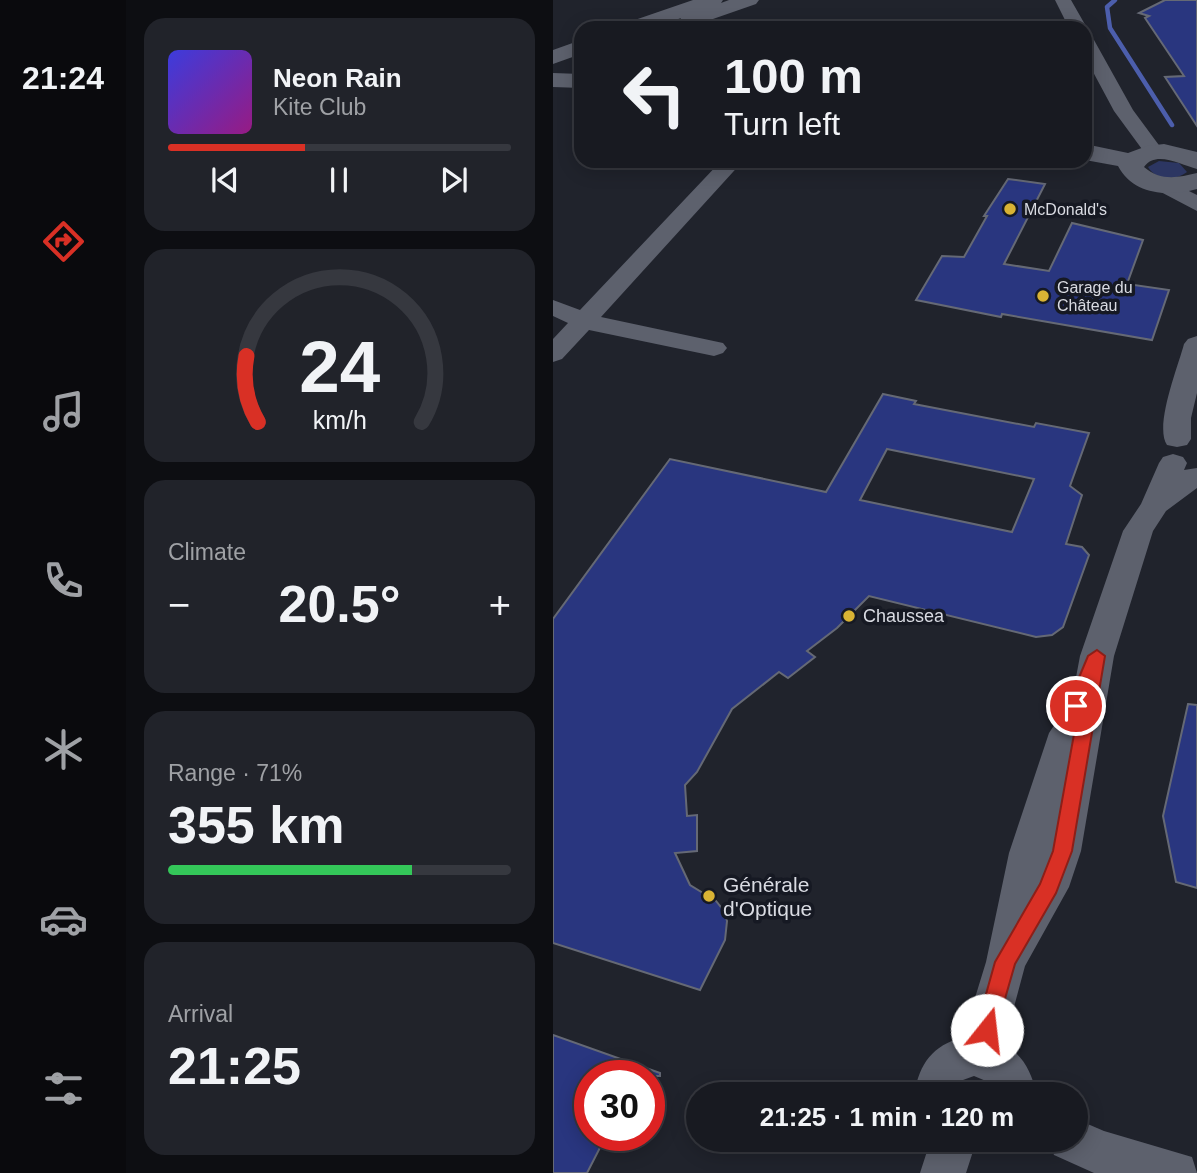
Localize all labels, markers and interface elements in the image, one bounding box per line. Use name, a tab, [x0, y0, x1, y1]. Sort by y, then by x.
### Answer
icon: left	[609, 49, 700, 140]
text: 100 m	[724, 49, 863, 103]
text: 21:24	[22, 60, 104, 96]
text: Neon Rain	[273, 63, 402, 93]
text: Kite Club	[273, 94, 366, 120]
text: Turn left	[724, 106, 840, 142]
icon: previous	[206, 161, 244, 199]
icon: pause	[320, 161, 358, 199]
icon: next	[435, 161, 473, 199]
marker: McDonald's	[1002, 201, 1018, 217]
place label: McDonald's	[1024, 201, 1107, 218]
icon: directions	[39, 217, 88, 266]
place label: Garage du Château	[1057, 279, 1133, 314]
marker: Garage du Château	[1035, 288, 1051, 304]
text: 24	[299, 326, 380, 407]
icon: music	[39, 387, 88, 436]
text: km/h	[312, 405, 367, 433]
text: Climate	[168, 539, 246, 565]
icon: phone	[39, 556, 88, 605]
text: 20.5°	[278, 575, 401, 633]
text: −	[168, 584, 190, 626]
text: +	[489, 584, 511, 626]
place label: Chaussea	[863, 606, 945, 626]
marker: Chaussea	[841, 608, 857, 624]
pin	[1046, 676, 1106, 736]
icon: arrive	[1057, 687, 1095, 725]
icon: climate	[39, 725, 88, 774]
text: Range · 71%	[168, 760, 302, 786]
text: 355 km	[168, 796, 344, 854]
place label: Générale d'Optique	[723, 873, 812, 920]
marker: Générale d'Optique	[701, 888, 717, 904]
icon: car	[39, 895, 88, 944]
position arrow	[950, 993, 1024, 1067]
text: Arrival	[168, 1001, 233, 1027]
text: 21:25	[168, 1037, 301, 1095]
speed limit sign: 30	[574, 1060, 665, 1151]
icon: filters	[39, 1064, 88, 1113]
text: 21:25 · 1 min · 120 m	[760, 1102, 1014, 1132]

